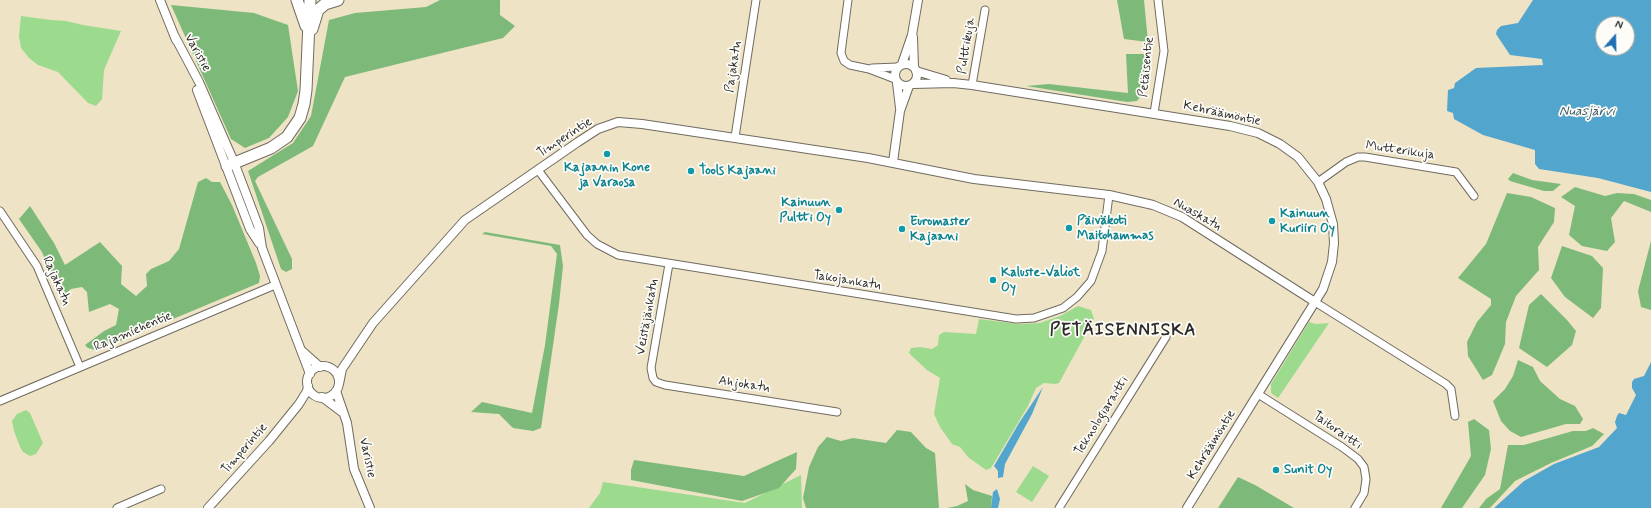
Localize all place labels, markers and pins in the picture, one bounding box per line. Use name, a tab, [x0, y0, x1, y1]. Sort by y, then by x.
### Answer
marker: Kajaanin Kone ja Varaosa	[602, 149, 612, 159]
place label: Kajaanin Kone ja Varaosa	[564, 160, 650, 191]
place label: Tools Kajaani	[699, 163, 776, 179]
marker: Tools Kajaani	[686, 166, 696, 176]
place label: Kainuun Pultti Oy	[779, 195, 831, 226]
marker: Kainuun Pultti Oy	[834, 205, 844, 215]
place label: Kainuun Kuriiri Oy	[1280, 206, 1335, 237]
place label: Päiväkoti Maitohammas	[1077, 213, 1154, 244]
place label: Euromaster Kajaani	[910, 214, 970, 245]
marker: Kainuun Kuriiri Oy	[1267, 216, 1277, 226]
marker: Päiväkoti Maitohammas	[1064, 223, 1074, 233]
marker: Euromaster Kajaani	[897, 224, 907, 234]
place label: Kaluste-Valiot Oy	[1001, 265, 1080, 296]
marker: Kaluste-Valiot Oy	[988, 275, 998, 285]
place label: Sunit Oy	[1284, 462, 1332, 478]
marker: Sunit Oy	[1271, 465, 1281, 475]

